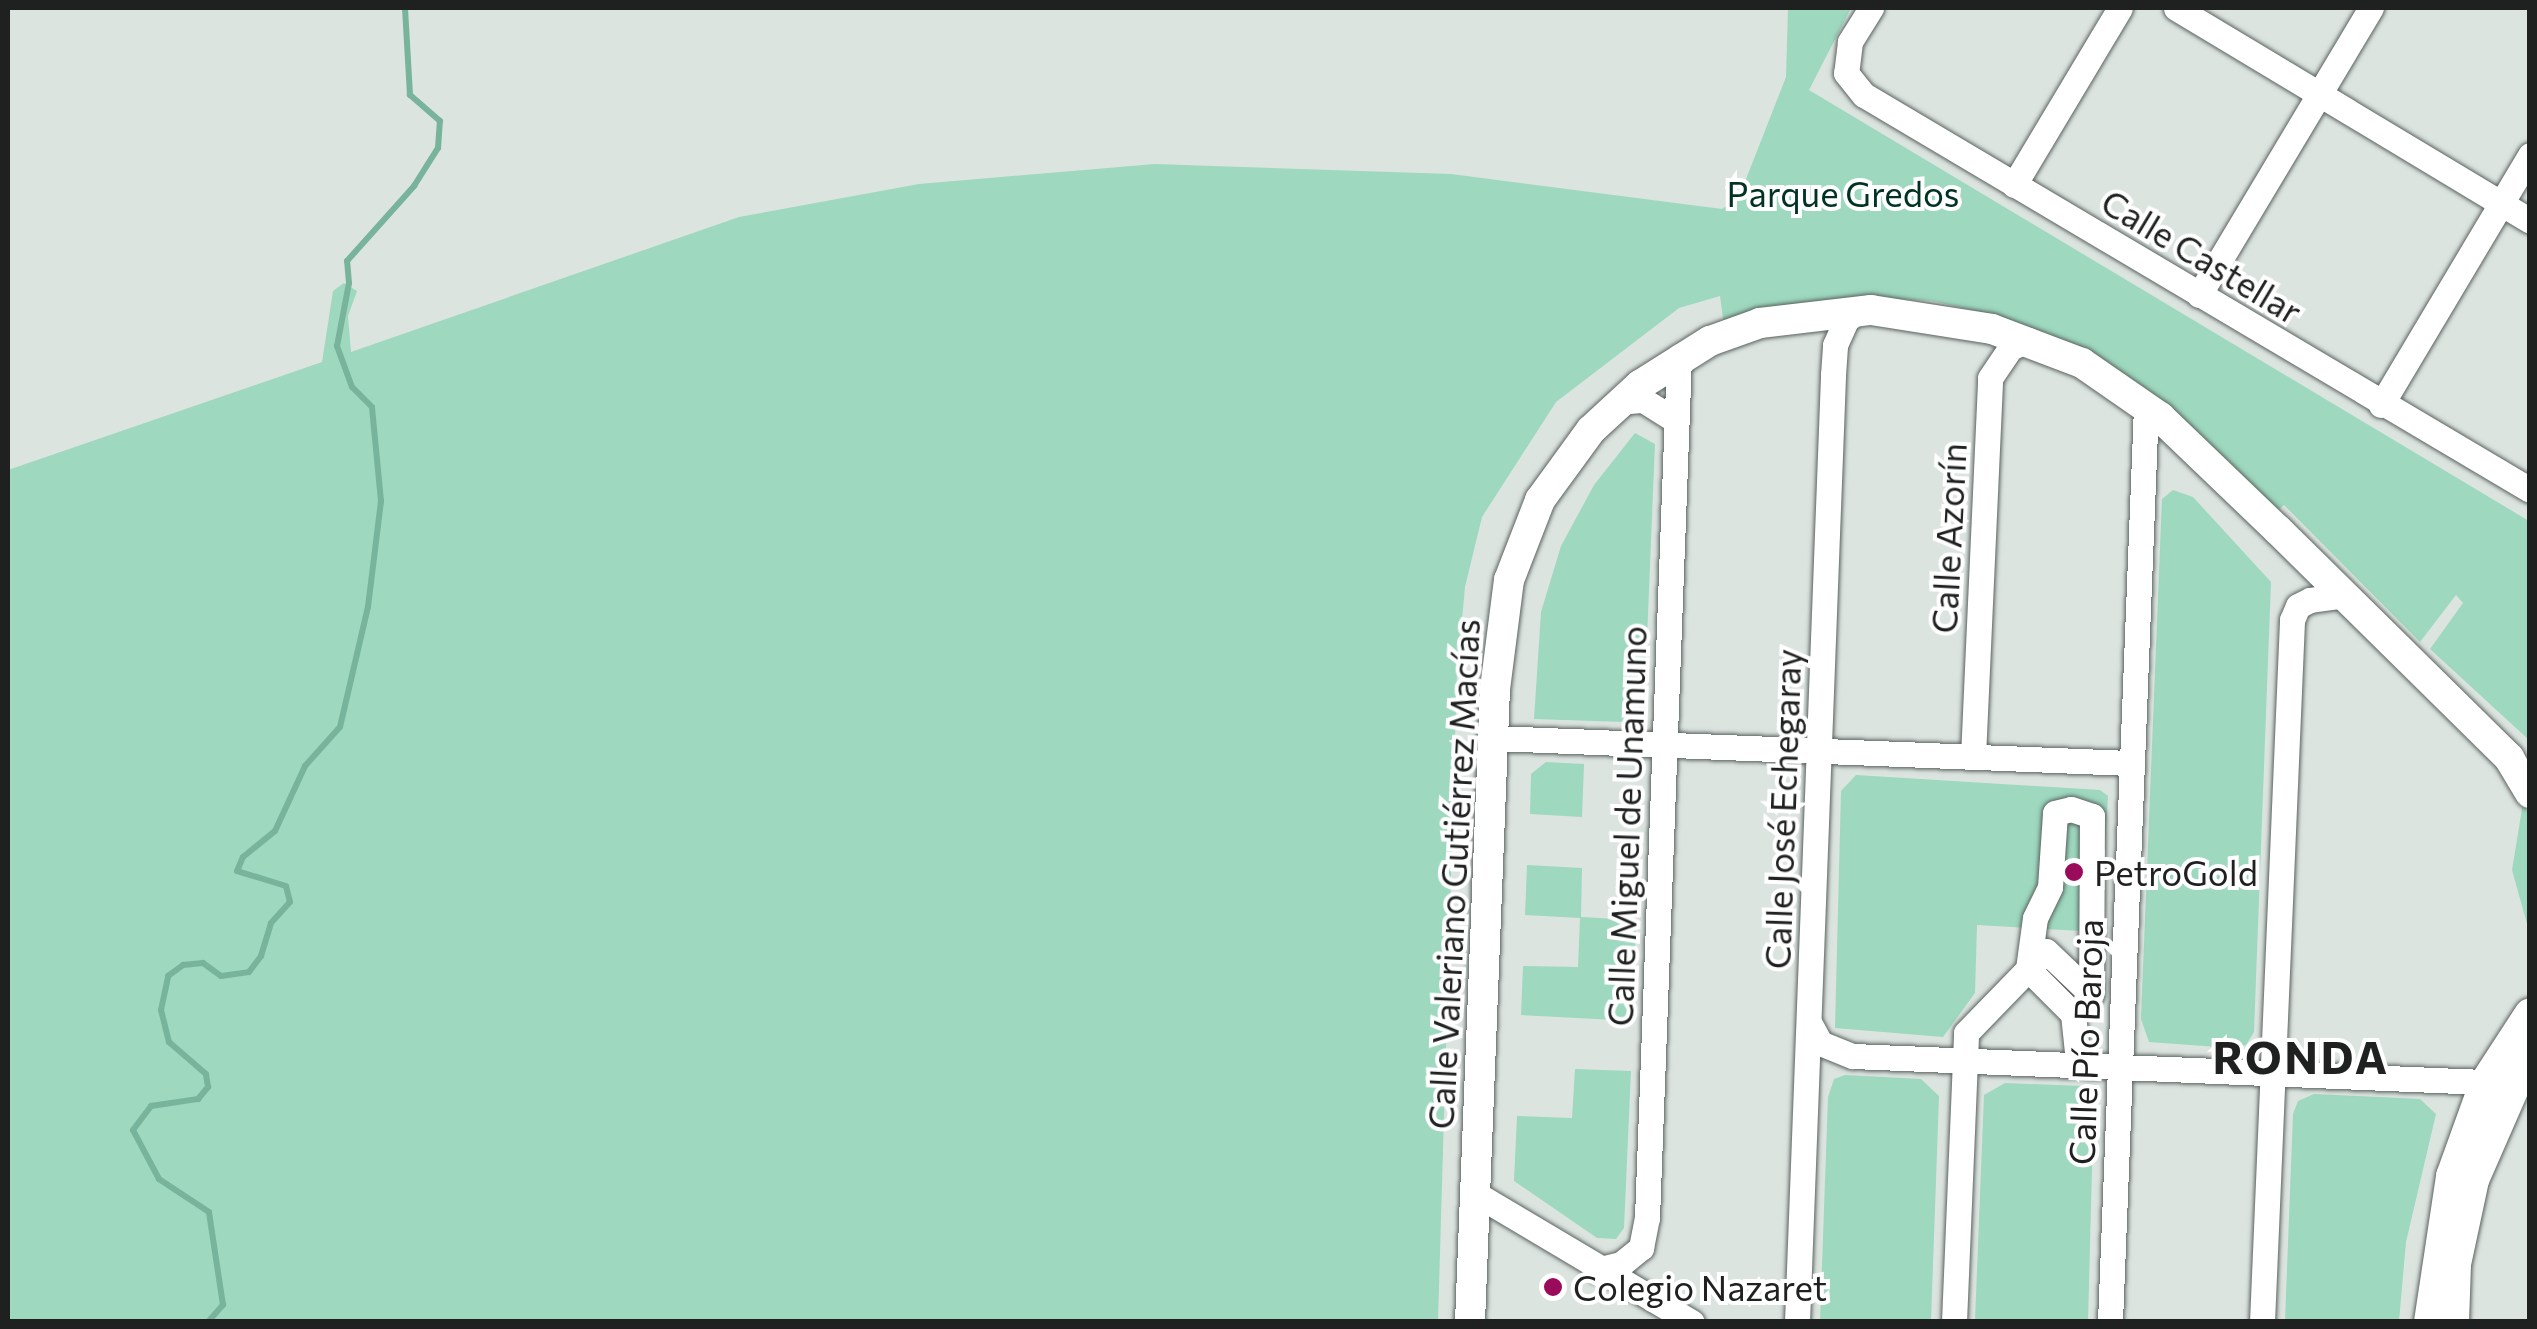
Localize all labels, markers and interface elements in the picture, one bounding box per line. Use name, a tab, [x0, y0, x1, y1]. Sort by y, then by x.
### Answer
park label: Parque Gredos	[1726, 172, 1960, 214]
street label: Calle Castellar	[2094, 180, 2310, 332]
street label: Calle Azorín	[1922, 442, 1974, 634]
street label: Calle Valeriano Gutiérrez Macías	[1419, 618, 1487, 1130]
street label: Calle Miguel de Unamuno	[1598, 625, 1654, 1027]
street label: Calle José Echegaray	[1755, 648, 1809, 970]
place label: PetroGold	[2094, 851, 2258, 893]
marker: PetroGold	[2063, 861, 2085, 883]
street label: Calle Pío Baroja	[2060, 918, 2110, 1166]
district label: RONDA	[2213, 1029, 2389, 1083]
place label: Colegio Nazaret	[1573, 1266, 1827, 1308]
marker: Colegio Nazaret	[1542, 1276, 1564, 1298]

